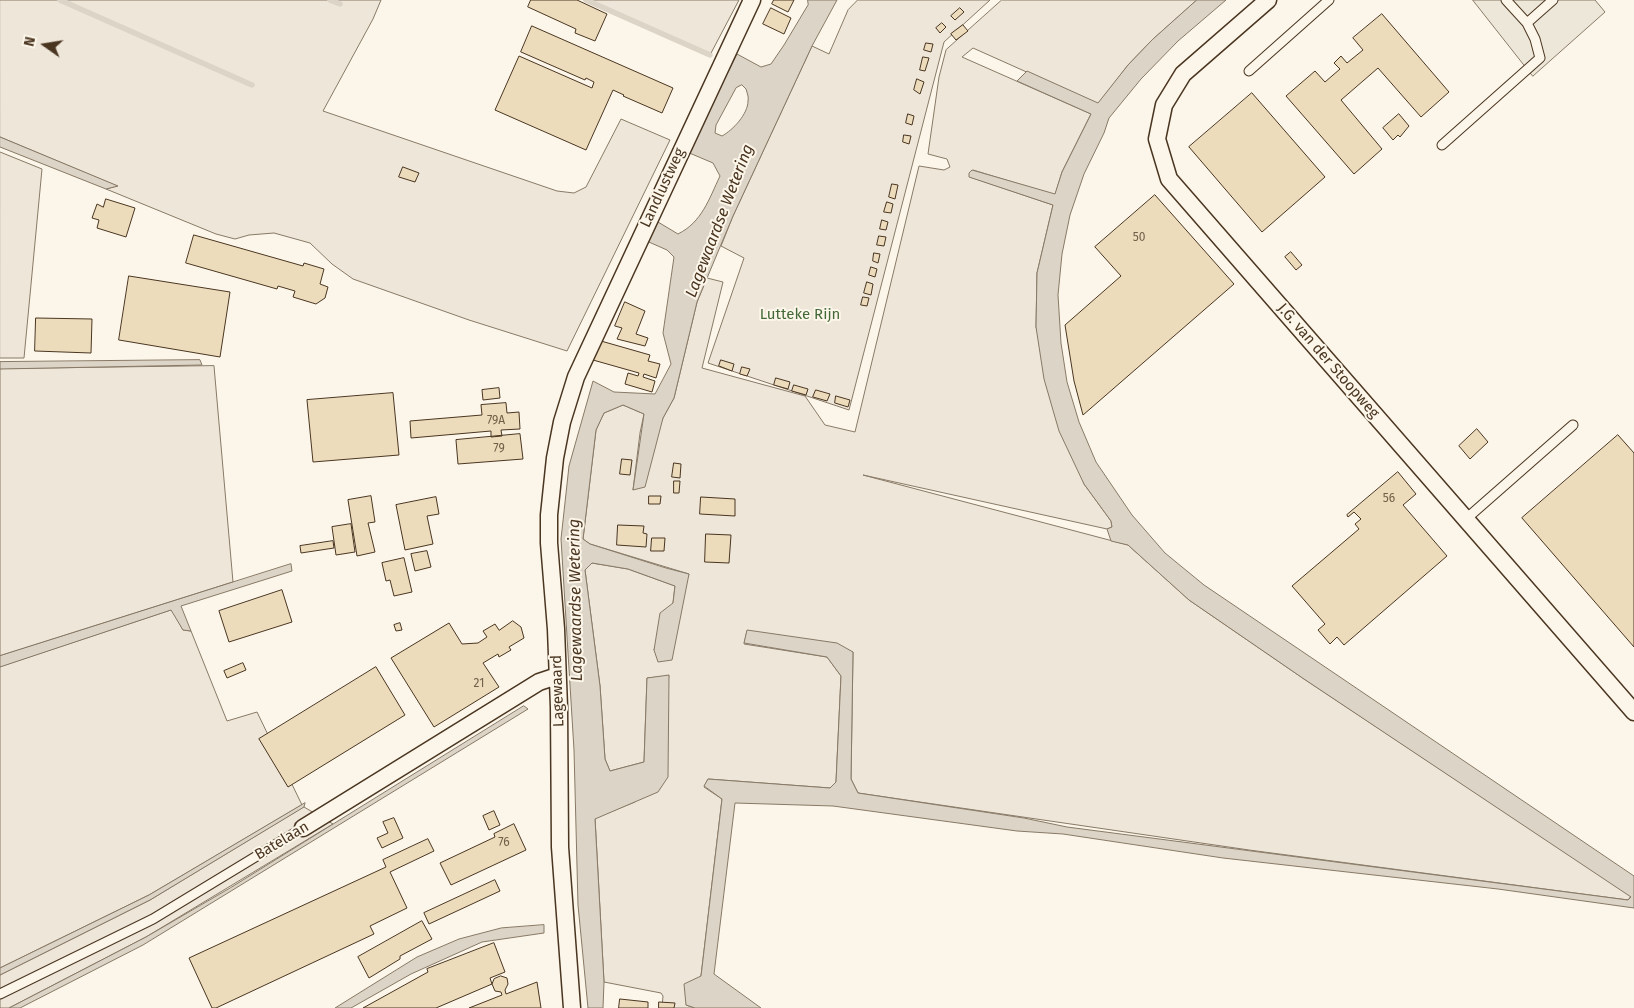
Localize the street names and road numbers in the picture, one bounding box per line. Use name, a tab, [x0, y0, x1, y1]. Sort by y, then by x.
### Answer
street label: Landlustweg	[637, 145, 689, 231]
street label: J.G. van der Stoopweg	[1273, 300, 1383, 422]
street label: Lagewaard	[548, 655, 568, 727]
street label: Batelaan	[252, 818, 312, 864]

